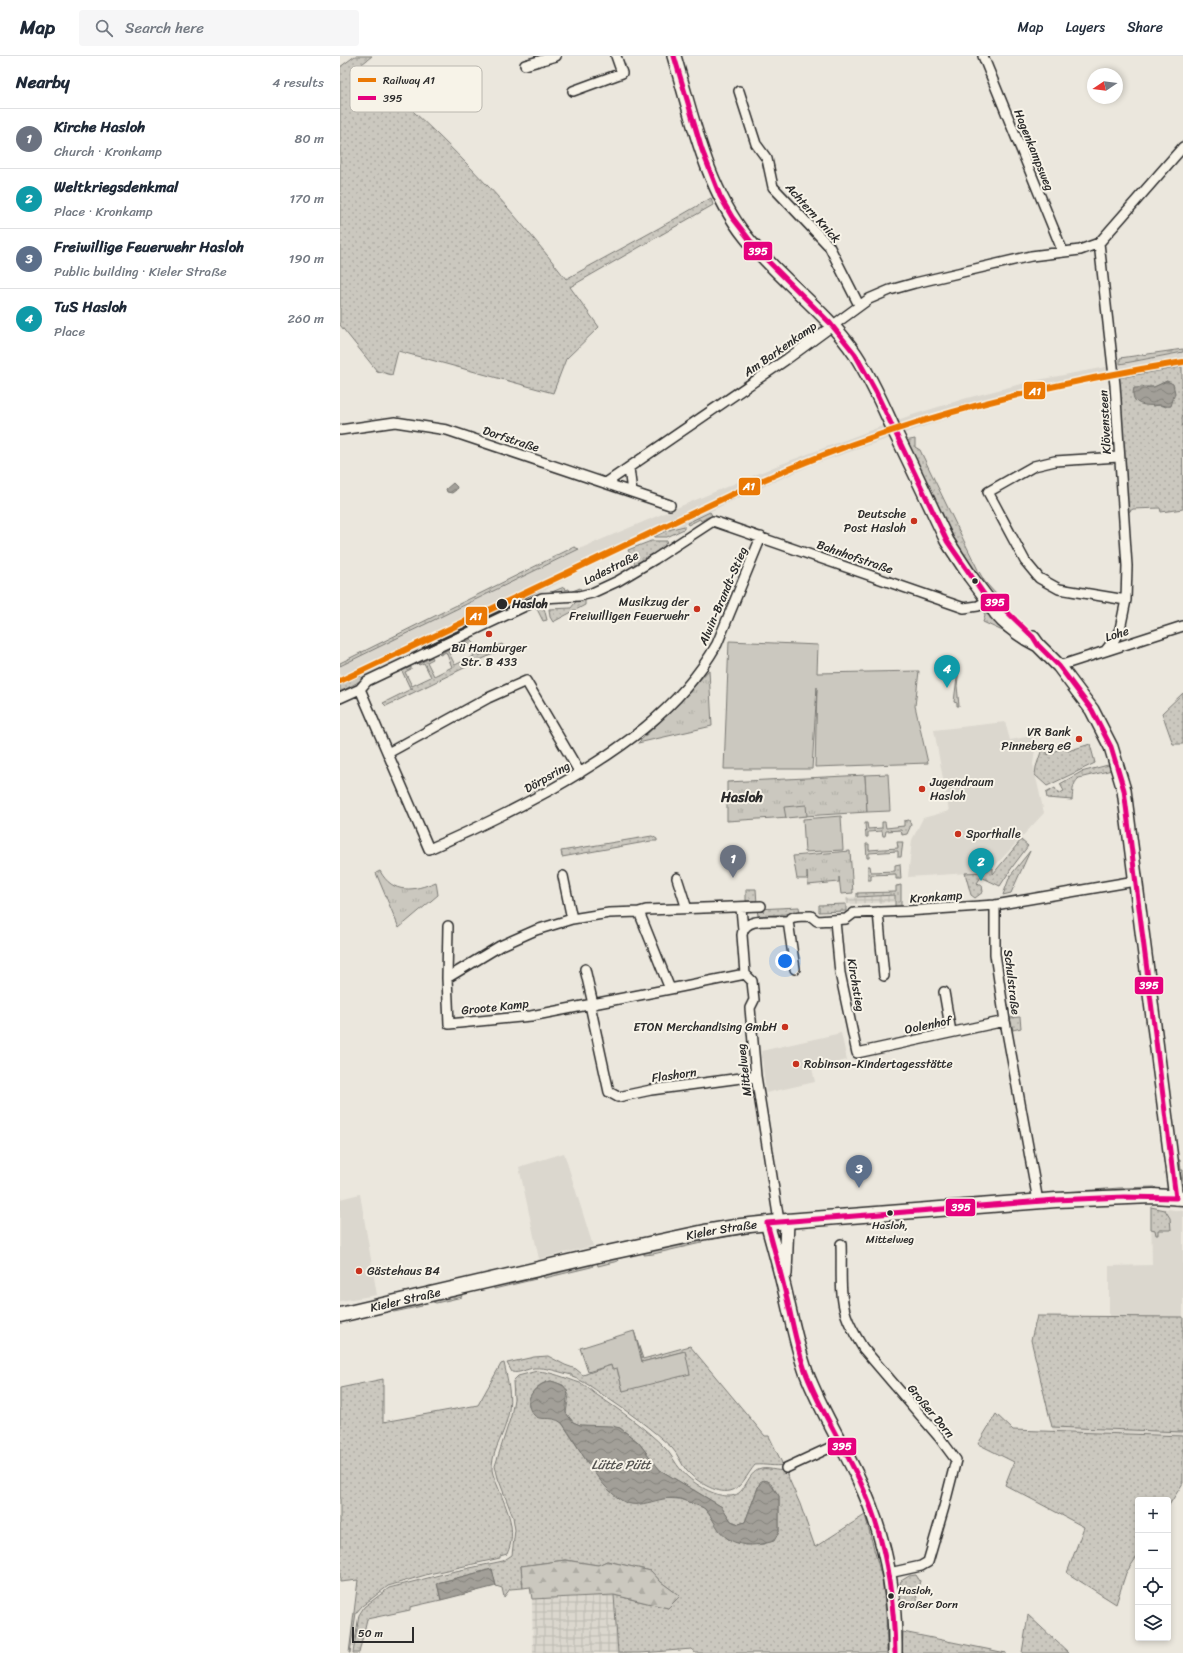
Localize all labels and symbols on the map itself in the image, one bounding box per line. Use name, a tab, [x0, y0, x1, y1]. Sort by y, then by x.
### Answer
legend	[350, 66, 482, 112]
north arrow	[1087, 68, 1123, 104]
text: Railway A1	[383, 71, 435, 90]
text: 395	[383, 89, 403, 108]
street label: Hagenkampsweg	[1008, 106, 1060, 194]
street label: Achtern Knick	[779, 177, 847, 249]
line badge: 395	[743, 241, 773, 261]
text: 395	[747, 242, 768, 261]
street label: Am Barkenkamp	[738, 315, 822, 383]
line badge: A1	[1023, 381, 1046, 400]
text: A1	[1028, 382, 1041, 401]
street label: Klövensteen	[1092, 389, 1118, 455]
street label: Dorfstraße	[480, 419, 542, 459]
line badge: A1	[738, 477, 761, 496]
text: A1	[742, 477, 755, 496]
place label: Deutsche Post Hasloh	[844, 503, 906, 539]
marker: Deutsche Post Hasloh	[909, 516, 919, 526]
street label: Bahnhofstraße	[814, 534, 896, 580]
street label: Alwin-Brandt-Stieg	[692, 543, 754, 650]
street label: Ladestraße	[579, 545, 643, 591]
unlabelled marker	[970, 576, 980, 586]
place label: Musikzug der Freiwilligen Feuerwehr	[569, 591, 690, 627]
place label: Hasloh	[511, 593, 549, 615]
line badge: 395	[980, 593, 1010, 612]
text: 395	[984, 593, 1005, 612]
marker: Hasloh	[495, 597, 509, 611]
marker: Musikzug der Freiwilligen Feuerwehr	[692, 604, 702, 614]
line badge: A1	[465, 606, 488, 626]
text: A1	[469, 607, 482, 626]
street label: Lohe	[1102, 620, 1132, 648]
marker: Bü Hamburger Str. B 433	[484, 629, 494, 639]
place label: Bü Hamburger Str. B 433	[451, 637, 528, 673]
pin: 4	[934, 655, 960, 688]
place label: VR Bank Pinneberg eG	[1001, 721, 1072, 757]
marker: VR Bank Pinneberg eG	[1074, 734, 1084, 744]
street label: Dörpsring	[520, 755, 574, 799]
place label: Jugendraum Hasloh	[929, 771, 994, 807]
marker: Jugendraum Hasloh	[917, 784, 927, 794]
district label: Hasloh	[720, 785, 764, 810]
place label: Sporthalle	[966, 823, 1021, 845]
marker: Sporthalle	[953, 829, 963, 839]
pin: 1	[720, 845, 746, 878]
pin: 2	[968, 848, 994, 881]
street label: Kronkamp	[909, 884, 964, 910]
street label: Schulstraße	[997, 948, 1027, 1016]
your location	[775, 951, 795, 971]
street label: Kirchstieg	[841, 957, 871, 1013]
line badge: 395	[1134, 976, 1164, 995]
text: 395	[1138, 976, 1159, 995]
street label: Groote Kamp	[460, 992, 530, 1021]
street label: Oolenhof	[902, 1009, 955, 1041]
place label: ETON Merchandising GmbH	[633, 1016, 777, 1038]
marker: ETON Merchandising GmbH	[780, 1022, 790, 1032]
street label: Mittelweg	[730, 1042, 758, 1098]
place label: Robinson-Kindertagesstätte	[804, 1053, 953, 1075]
marker: Robinson-Kindertagesstätte	[791, 1059, 801, 1069]
street label: Flashorn	[650, 1061, 698, 1089]
pin: 3	[846, 1155, 872, 1188]
line badge: 395	[945, 1198, 976, 1217]
text: 395	[950, 1198, 971, 1217]
marker: Hasloh, Mittelweg	[885, 1208, 895, 1218]
street label: Kieler Straße	[684, 1213, 758, 1247]
place label: Hasloh, Mittelweg	[866, 1216, 915, 1249]
place label: Gästehaus B4	[367, 1260, 440, 1282]
marker: Gästehaus B4	[354, 1266, 364, 1276]
street label: Kieler Straße	[368, 1281, 443, 1319]
street label: Großer Dorn	[902, 1379, 961, 1444]
line badge: 395	[827, 1437, 857, 1456]
text: 395	[831, 1437, 852, 1456]
water label: Lütte Pütt	[591, 1453, 652, 1476]
place label: Hasloh, Großer Dorn	[898, 1581, 958, 1614]
marker: Hasloh, Großer Dorn	[886, 1591, 896, 1601]
scale bar	[352, 1625, 414, 1644]

